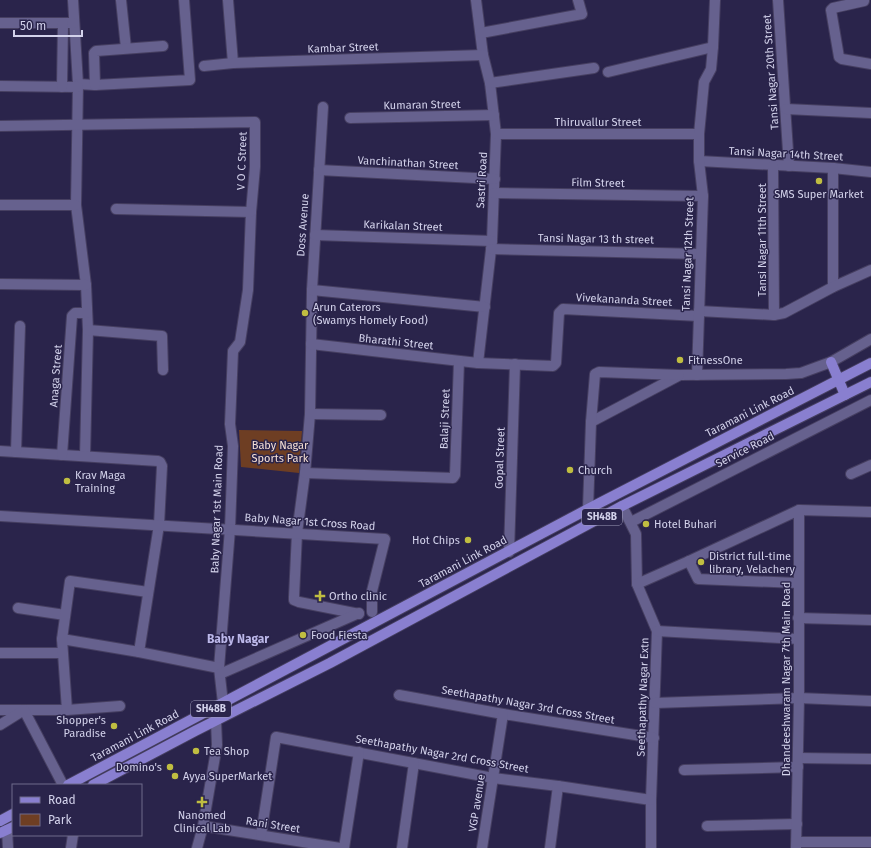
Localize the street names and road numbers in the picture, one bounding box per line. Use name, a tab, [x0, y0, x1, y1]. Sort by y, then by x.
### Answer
street label: Tansi Nagar 20th Street	[760, 14, 782, 130]
street label: Kambar Street	[307, 40, 379, 56]
street label: Kumaran Street	[383, 98, 461, 112]
street label: Thiruvallur Street	[555, 116, 641, 129]
street label: V O C Street	[234, 132, 250, 190]
street label: Tansi Nagar 14th Street	[728, 145, 844, 163]
street label: Sastri Road	[474, 151, 490, 209]
street label: Vanchinathan Street	[357, 154, 459, 172]
street label: Film Street	[571, 176, 625, 190]
street label: Tansi Nagar 11th Street	[756, 183, 769, 297]
street label: Doss Avenue	[294, 193, 312, 257]
street label: Tansi Nagar 12th Street	[680, 197, 696, 311]
street label: Karikalan Street	[363, 218, 443, 234]
street label: Tansi Nagar 13 th street	[538, 231, 654, 247]
street label: Vivekananda Street	[576, 291, 672, 309]
street label: Bharathi Street	[358, 332, 434, 352]
street label: Anaga Street	[47, 344, 65, 408]
street label: Taramani Link Road	[703, 384, 797, 440]
street label: Balaji Street	[437, 388, 453, 449]
street label: Gopal Street	[492, 427, 508, 489]
street label: Service Road	[714, 430, 776, 470]
street label: Baby Nagar 1st Main Road	[208, 444, 226, 574]
road number: SH48B	[582, 509, 622, 525]
street label: Baby Nagar 1st Cross Road	[244, 511, 376, 533]
street label: Taramani Link Road	[417, 533, 509, 591]
street label: Dhandeeshwaram Nagar 7th Main Road	[780, 582, 793, 776]
street label: Seethapathy Nagar Extn	[634, 637, 652, 757]
street label: Seethapathy Nagar 3rd Cross Street	[440, 683, 616, 727]
road number: SH48B	[191, 701, 231, 717]
street label: Taramani Link Road	[89, 707, 181, 765]
street label: Seethapathy Nagar 2rd Cross Street	[354, 732, 530, 776]
street label: VGP avenue	[466, 773, 488, 833]
street label: Rani Street	[245, 814, 301, 836]

